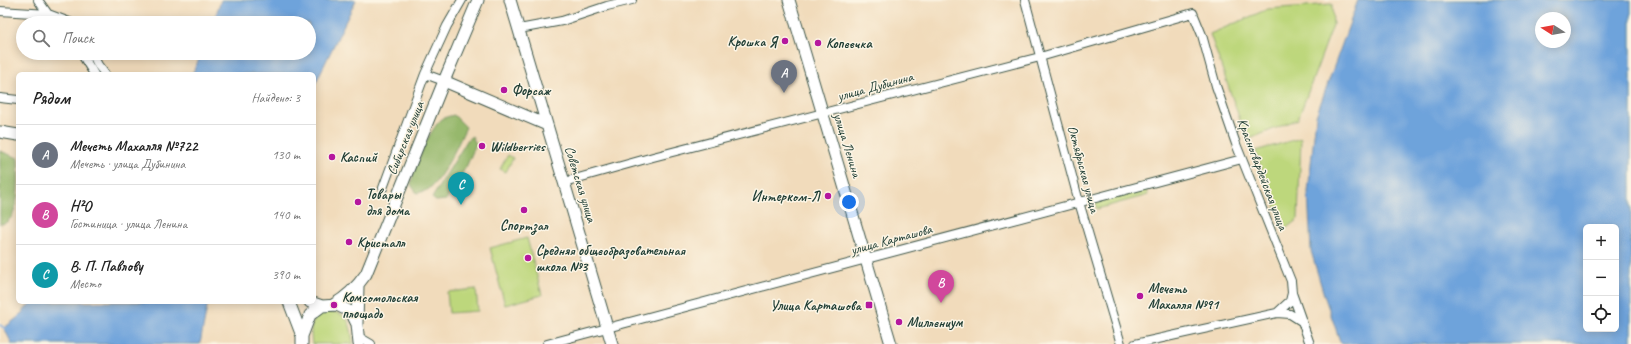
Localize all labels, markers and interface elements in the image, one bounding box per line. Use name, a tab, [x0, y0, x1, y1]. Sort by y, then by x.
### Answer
north arrow	[1535, 12, 1571, 48]
search box	[16, 16, 316, 60]
icon: search	[30, 27, 52, 49]
text: Поиск	[62, 29, 94, 48]
place label: Крошка Я	[728, 33, 780, 50]
place label: Копеечка	[826, 35, 873, 52]
marker: Крошка Я	[780, 36, 790, 46]
marker: Копеечка	[813, 38, 823, 48]
pin: A	[771, 60, 797, 93]
street label: улица Дубинина	[834, 68, 916, 105]
place label: Форсаж	[512, 82, 552, 99]
marker: Форсаж	[499, 85, 509, 95]
text: Рядом	[32, 88, 70, 109]
text: Найдено: 3	[252, 90, 300, 106]
street label: Сибирская улица	[383, 98, 428, 177]
street label: улица Ленина	[829, 110, 866, 181]
street label: Красногвардейская улица	[1233, 116, 1292, 234]
street label: Октябрьская улица	[1064, 124, 1104, 216]
text: Мечеть Махалля №722	[70, 137, 197, 156]
place label: Wildberries	[490, 138, 547, 155]
marker: Wildberries	[477, 141, 487, 151]
street label: Советская улица	[561, 144, 600, 225]
text: A	[42, 147, 48, 163]
text: 130 m	[272, 147, 300, 163]
place label: Каспий	[340, 149, 378, 166]
marker: Каспий	[327, 152, 337, 162]
text: Мечеть · улица Дубинина	[70, 156, 185, 172]
pin: C	[448, 172, 474, 205]
place label: Товары для дома	[366, 186, 411, 219]
place label: Интерком-Л	[752, 188, 822, 205]
marker: Интерком-Л	[823, 191, 833, 201]
your location	[839, 192, 859, 212]
text: H²O	[70, 197, 91, 216]
marker: Товары для дома	[353, 197, 363, 207]
marker: Спортзал	[519, 205, 529, 215]
text: B	[42, 207, 48, 223]
text: 140 m	[272, 207, 300, 223]
text: Гостиница · улица Ленина	[70, 216, 187, 232]
place label: Спортзал	[500, 217, 549, 235]
street label: улица Карташова	[848, 220, 935, 259]
map controls	[1583, 224, 1619, 332]
button: +	[1583, 224, 1619, 260]
place label: Кристалл	[357, 234, 406, 251]
marker: Кристалл	[344, 237, 354, 247]
place label: Средняя общеобразовательная школа №3	[536, 242, 687, 275]
marker: Средняя общеобразовательная школа №3	[523, 253, 533, 263]
text: В. П. Павлову	[70, 257, 143, 276]
button: −	[1583, 260, 1619, 296]
text: C	[42, 267, 48, 283]
text: 390 m	[272, 267, 300, 283]
pin: B	[928, 270, 954, 303]
text: Место	[70, 276, 101, 292]
place label: Мечеть Махалля №91	[1148, 280, 1220, 313]
place label: Комсомольская площадь	[342, 289, 419, 322]
marker: Мечеть Махалля №91	[1135, 291, 1145, 301]
button: locate	[1583, 296, 1619, 332]
place label: Улица Карташова	[770, 297, 863, 314]
marker: Комсомольская площадь	[329, 300, 339, 310]
marker: Улица Карташова	[864, 300, 874, 310]
place label: Миллениум	[907, 314, 964, 331]
marker: Миллениум	[894, 317, 904, 327]

